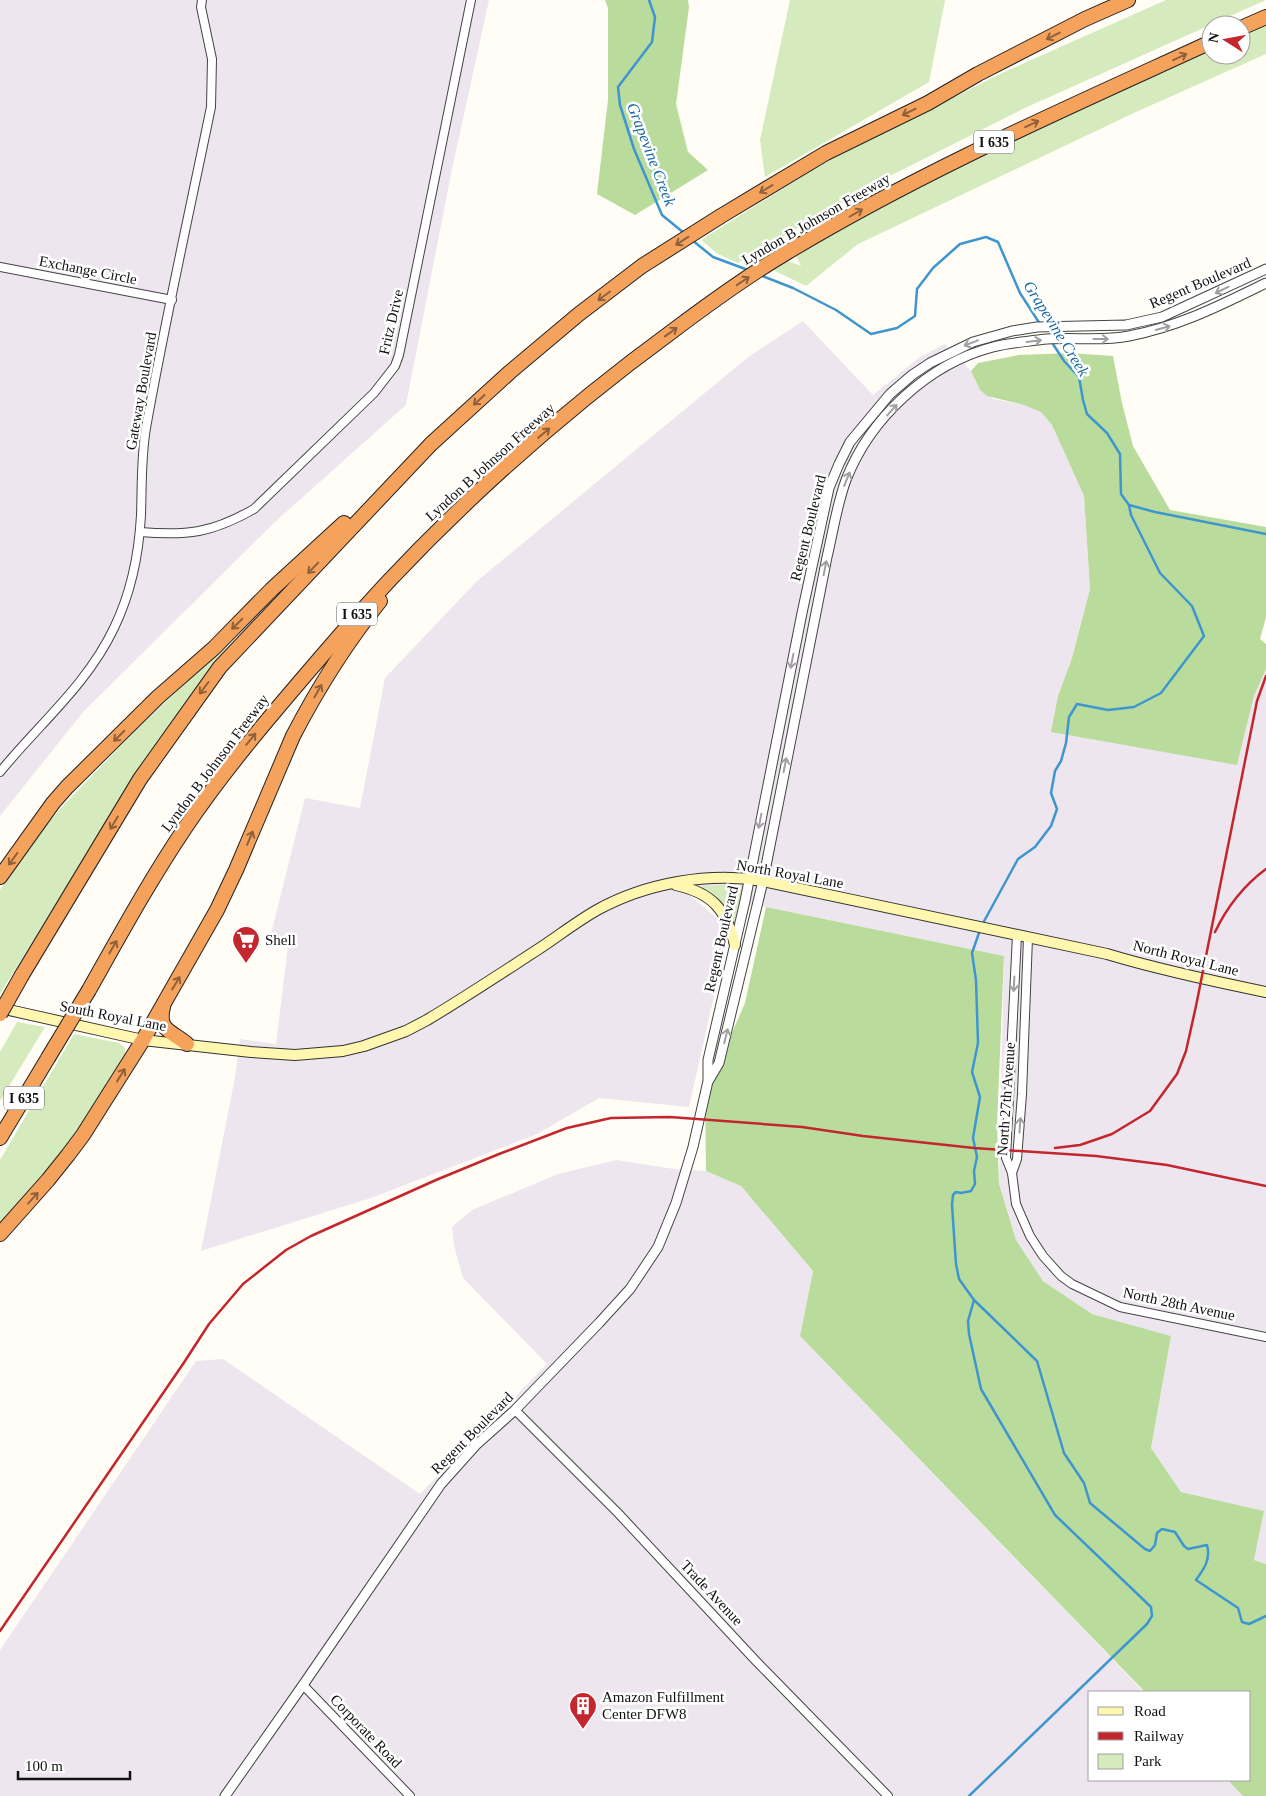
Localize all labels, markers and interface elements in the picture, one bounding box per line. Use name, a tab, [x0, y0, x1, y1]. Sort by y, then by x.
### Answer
north arrow	[1201, 15, 1251, 65]
one-way arrow	[1045, 31, 1060, 41]
text: N	[1205, 31, 1222, 44]
one-way arrow	[1172, 51, 1187, 61]
water label: Grapevine Creek	[623, 100, 679, 209]
one-way arrow	[902, 108, 917, 117]
one-way arrow	[1024, 119, 1039, 129]
road number: I 635	[974, 130, 1014, 154]
street label: Lyndon B Johnson Freeway	[739, 170, 893, 268]
one-way arrow	[759, 184, 774, 194]
one-way arrow	[848, 208, 863, 218]
one-way arrow	[675, 236, 689, 246]
street label: Exchange Circle	[38, 253, 139, 287]
street label: Regent Boulevard	[1147, 254, 1254, 312]
one-way arrow	[736, 276, 750, 287]
water label: Grapevine Creek	[1020, 277, 1093, 380]
one-way arrow	[1215, 286, 1230, 295]
street label: Fritz Drive	[376, 288, 406, 356]
one-way arrow	[598, 290, 611, 301]
one-way arrow	[1155, 322, 1171, 332]
one-way arrow	[664, 327, 678, 337]
street label: Gateway Boulevard	[123, 330, 159, 451]
one-way arrow	[1092, 334, 1109, 344]
one-way arrow	[1025, 336, 1041, 346]
one-way arrow	[964, 339, 980, 348]
one-way arrow	[473, 394, 486, 406]
street label: Lyndon B Johnson Freeway	[422, 400, 558, 524]
one-way arrow	[886, 403, 898, 416]
one-way arrow	[537, 427, 550, 438]
one-way arrow	[843, 472, 853, 487]
street label: Regent Boulevard	[787, 473, 829, 583]
one-way arrow	[307, 561, 319, 574]
one-way arrow	[820, 561, 830, 577]
road number: I 635	[337, 602, 377, 626]
one-way arrow	[231, 618, 243, 630]
one-way arrow	[787, 653, 796, 669]
one-way arrow	[199, 681, 209, 695]
one-way arrow	[313, 683, 323, 698]
street label: Lyndon B Johnson Freeway	[158, 691, 272, 835]
one-way arrow	[112, 730, 125, 742]
one-way arrow	[245, 733, 256, 746]
one-way arrow	[781, 757, 791, 773]
one-way arrow	[755, 812, 764, 828]
one-way arrow	[108, 815, 118, 829]
one-way arrow	[245, 831, 255, 846]
one-way arrow	[8, 852, 18, 866]
street label: North Royal Lane	[735, 857, 845, 891]
street label: Regent Boulevard	[701, 884, 741, 994]
supermarket icon: Shell	[231, 925, 261, 964]
place label: Shell	[265, 932, 296, 948]
street label: North Royal Lane	[1132, 937, 1241, 979]
one-way arrow	[108, 940, 118, 955]
one-way arrow	[1010, 975, 1019, 991]
one-way arrow	[172, 976, 182, 990]
street label: South Royal Lane	[58, 998, 168, 1034]
one-way arrow	[722, 1028, 731, 1044]
street label: North 27th Avenue	[994, 1041, 1018, 1156]
one-way arrow	[116, 1068, 126, 1082]
road number: I 635	[4, 1086, 44, 1110]
one-way arrow	[1015, 1117, 1024, 1133]
one-way arrow	[27, 1191, 39, 1204]
street label: North 28th Avenue	[1122, 1284, 1237, 1324]
street label: Regent Boulevard	[428, 1389, 516, 1477]
street label: Trade Avenue	[678, 1557, 746, 1629]
place label: Amazon Fulfillment Center DFW8	[602, 1689, 725, 1722]
street label: Corporate Road	[327, 1691, 405, 1771]
building icon: Amazon Fulfillment Center DFW8	[568, 1691, 598, 1730]
legend	[1088, 1691, 1251, 1781]
text: Road	[1134, 1703, 1166, 1719]
text: Railway	[1134, 1728, 1184, 1744]
scale bar	[18, 1748, 130, 1780]
text: Park	[1134, 1753, 1162, 1769]
text: 100 m	[25, 1758, 63, 1774]

